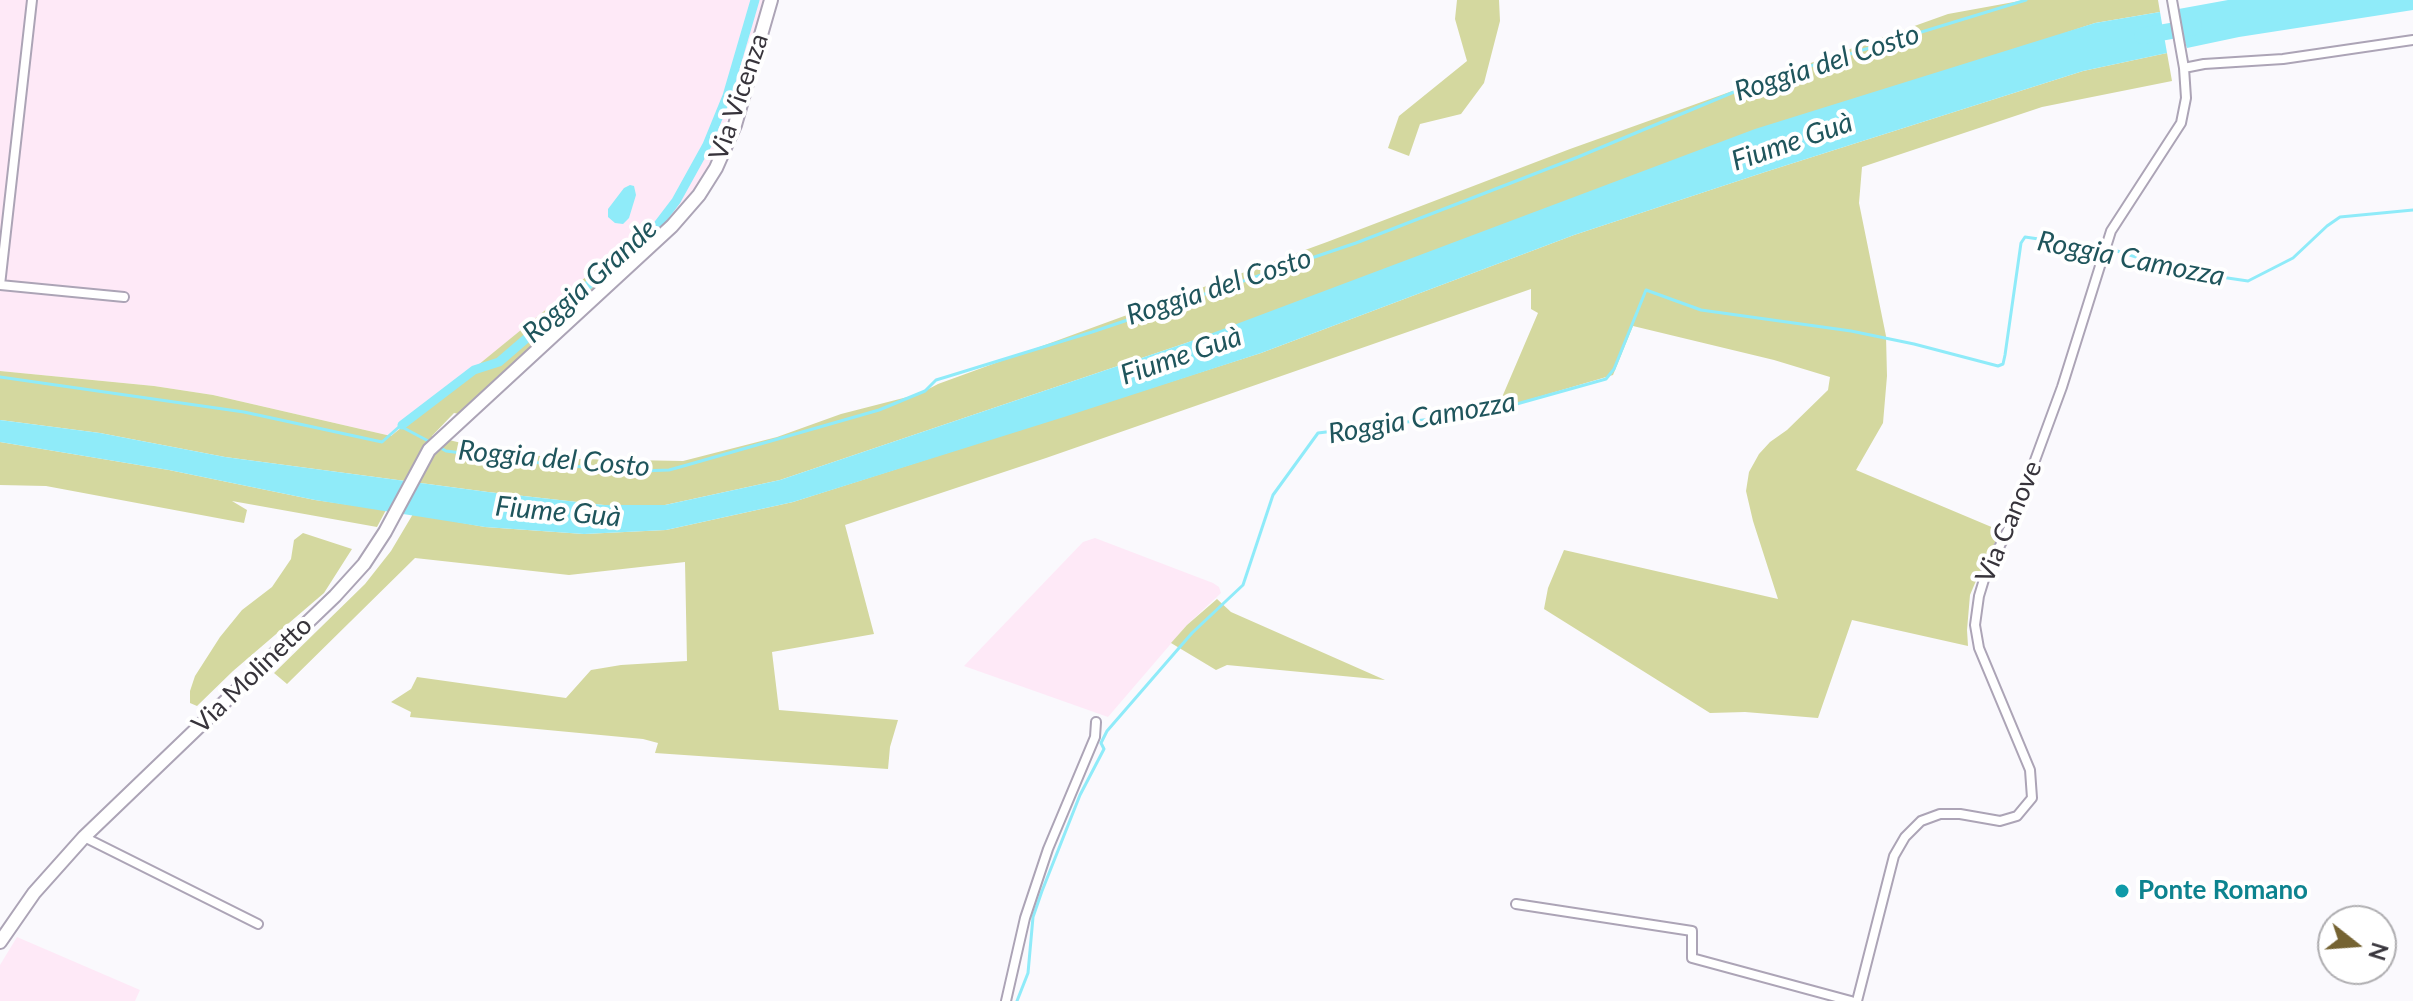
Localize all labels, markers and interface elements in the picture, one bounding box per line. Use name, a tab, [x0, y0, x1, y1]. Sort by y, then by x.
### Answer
water label: Roggia del Costo	[1730, 17, 1924, 109]
street label: Via Vicenza	[703, 29, 775, 165]
water label: Fiume Guà	[1727, 106, 1857, 178]
water label: Roggia Grande	[516, 212, 664, 350]
water label: Roggia Camozza	[2035, 224, 2227, 294]
water label: Roggia del Costo	[1122, 241, 1316, 333]
water label: Fiume Guà	[1116, 320, 1246, 392]
water label: Roggia Camozza	[1326, 385, 1518, 451]
water label: Roggia del Costo	[457, 434, 651, 484]
street label: Via Canove	[1969, 456, 2049, 588]
water label: Fiume Guà	[494, 490, 622, 534]
street label: Via Molinetto	[185, 610, 319, 740]
place label: Ponte Romano	[2138, 875, 2308, 907]
marker: Ponte Romano	[2113, 882, 2131, 900]
north arrow	[2317, 905, 2397, 985]
text: N	[2363, 940, 2394, 964]

